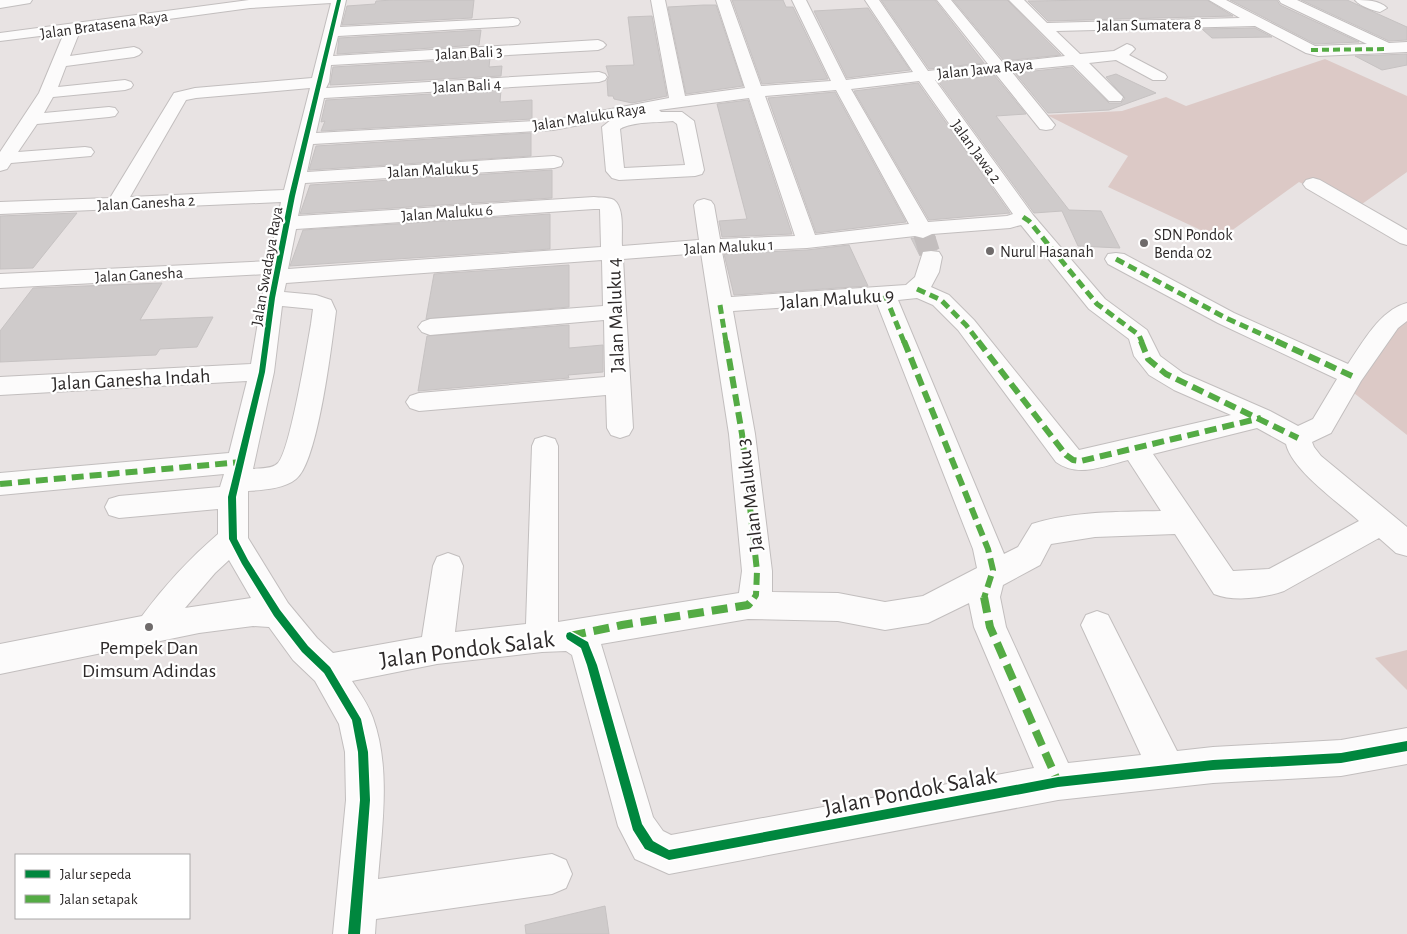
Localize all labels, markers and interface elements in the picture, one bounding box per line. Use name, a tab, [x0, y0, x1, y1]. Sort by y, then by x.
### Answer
street label: Jalan Bratasena Raya	[39, 8, 169, 43]
street label: Jalan Sumatera 8	[1097, 16, 1202, 34]
street label: Jalan Bali 3	[435, 43, 503, 63]
street label: Jalan Jawa Raya	[936, 56, 1034, 83]
street label: Jalan Bali 4	[433, 76, 502, 96]
street label: Jalan Maluku Raya	[532, 100, 647, 135]
street label: Jalan Jawa 2	[948, 117, 1004, 186]
street label: Jalan Maluku 5	[387, 160, 479, 180]
street label: Jalan Ganesha 2	[97, 192, 195, 214]
street label: Jalan Maluku 6	[401, 202, 493, 224]
street label: Jalan Swadaya Raya	[249, 205, 286, 327]
place label: SDN Pondok Benda 02	[1154, 227, 1233, 261]
street label: Jalan Maluku 1	[684, 237, 774, 257]
marker: SDN Pondok Benda 02	[1138, 237, 1150, 249]
place label: Nurul Hasanah	[1000, 244, 1094, 260]
marker: Nurul Hasanah	[984, 245, 996, 257]
street label: Jalan Maluku 4	[604, 257, 628, 373]
street label: Jalan Ganesha	[95, 265, 183, 285]
street label: Jalan Maluku 9	[779, 285, 895, 313]
street label: Jalan Ganesha Indah	[51, 366, 211, 394]
street label: Jalan Maluku 3	[733, 437, 767, 552]
marker: Pempek Dan Dimsum Adindas	[143, 621, 155, 633]
street label: Jalan Pondok Salak	[379, 627, 556, 673]
place label: Pempek Dan Dimsum Adindas	[82, 638, 216, 681]
street label: Jalan Pondok Salak	[822, 763, 999, 821]
legend	[15, 854, 190, 919]
text: Jalur sepeda	[60, 867, 132, 882]
text: Jalan setapak	[60, 892, 138, 907]

